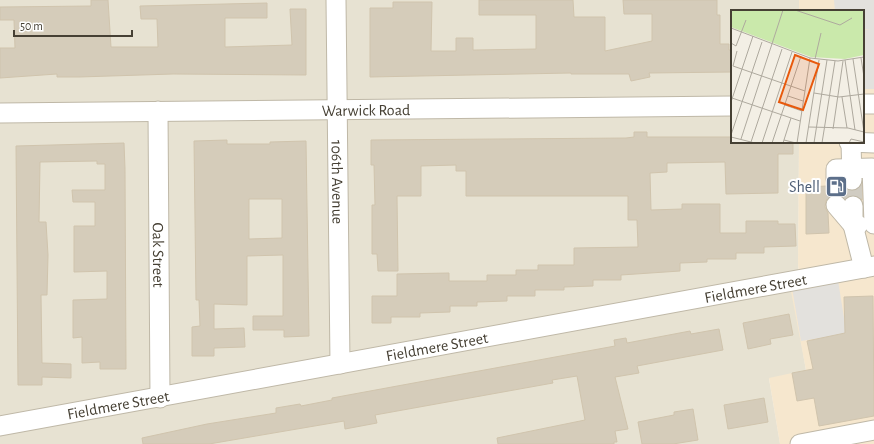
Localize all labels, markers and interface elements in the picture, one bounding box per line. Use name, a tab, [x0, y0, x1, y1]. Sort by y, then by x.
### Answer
inset map	[731, 10, 864, 143]
scale bar	[14, 12, 132, 38]
text: 50 m	[20, 20, 43, 32]
street label: Warwick Road	[322, 102, 410, 119]
street label: 106th Avenue	[329, 140, 345, 224]
fuel station icon: Shell	[823, 173, 849, 199]
place label: Shell	[789, 179, 820, 195]
street label: Oak Street	[150, 222, 166, 288]
street label: Fieldmere Street	[703, 271, 808, 306]
street label: Fieldmere Street	[385, 330, 489, 364]
street label: Fieldmere Street	[66, 388, 171, 423]

